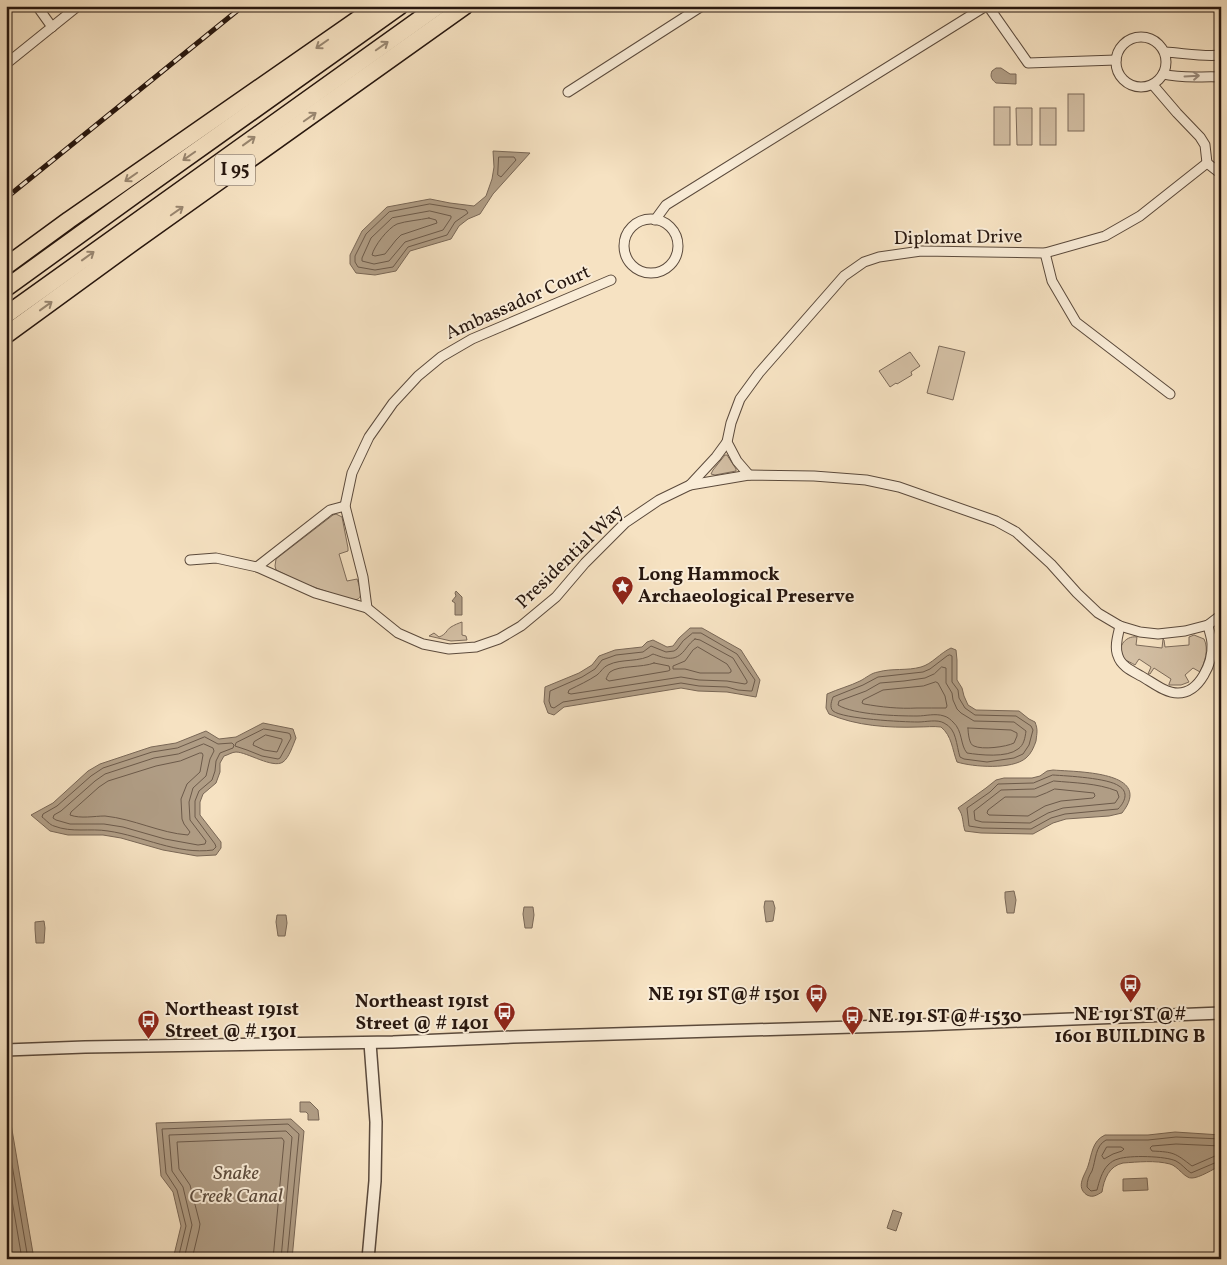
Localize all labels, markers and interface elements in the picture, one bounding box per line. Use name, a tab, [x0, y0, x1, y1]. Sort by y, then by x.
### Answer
one-way arrow	[316, 39, 330, 49]
one-way arrow	[374, 41, 388, 52]
one-way arrow	[1184, 72, 1200, 81]
one-way arrow	[303, 112, 317, 122]
one-way arrow	[242, 136, 256, 146]
one-way arrow	[182, 151, 196, 161]
road number: I 95	[215, 154, 255, 186]
one-way arrow	[125, 172, 139, 182]
one-way arrow	[170, 206, 184, 216]
street label: Diplomat Drive	[893, 224, 1023, 252]
one-way arrow	[81, 250, 95, 261]
street label: Ambassador Court	[441, 259, 595, 347]
one-way arrow	[39, 301, 53, 311]
street label: Presidential Way	[510, 499, 630, 615]
place label: Long Hammock Archaeological Preserve	[638, 562, 855, 610]
place icon: Long Hammock Archaeological Preserve	[610, 574, 634, 605]
bus stop icon: NE 191 ST@# 1601 BUILDING B	[1118, 972, 1142, 1003]
place label: NE 191 ST@# 1501	[648, 982, 800, 1008]
bus stop icon: NE 191 ST@# 1501	[804, 983, 828, 1014]
place label: Northeast 191st Street @ # 1401	[355, 989, 489, 1037]
place label: Northeast 191st Street @ # 1301	[165, 997, 299, 1045]
bus stop icon: Northeast 191st Street @ # 1401	[493, 1001, 517, 1032]
place label: NE 191 ST@# 1601 BUILDING B	[1055, 1002, 1205, 1050]
place label: NE 191 ST@# 1530	[868, 1004, 1022, 1030]
bus stop icon: NE 191 ST@# 1530	[840, 1005, 864, 1036]
bus stop icon: Northeast 191st Street @ # 1301	[137, 1009, 161, 1040]
water label: Snake Creek Canal	[189, 1160, 283, 1211]

